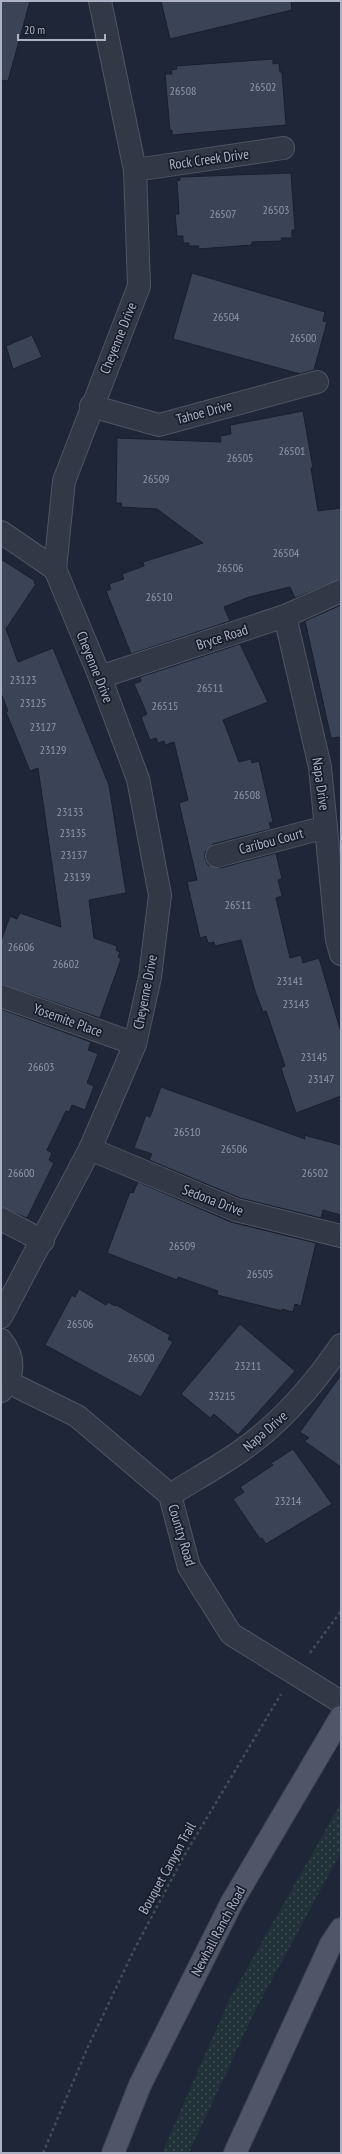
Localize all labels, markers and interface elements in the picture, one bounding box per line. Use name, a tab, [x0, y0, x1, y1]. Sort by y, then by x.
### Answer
scale bar	[18, 16, 105, 42]
text: 20 m	[24, 22, 45, 37]
house number: 26502	[249, 79, 277, 94]
house number: 26508	[169, 83, 197, 98]
street label: Rock Creek Drive	[168, 144, 250, 173]
house number: 26503	[262, 202, 290, 217]
house number: 26507	[209, 206, 237, 221]
street label: Cheyenne Drive	[95, 299, 141, 376]
house number: 26504	[212, 309, 240, 324]
house number: 26500	[289, 330, 317, 345]
street label: Tahoe Drive	[174, 396, 234, 428]
house number: 26501	[278, 443, 306, 458]
house number: 26505	[226, 450, 254, 465]
house number: 26509	[142, 471, 170, 486]
house number: 26504	[272, 545, 300, 560]
house number: 26506	[216, 560, 244, 575]
house number: 26510	[145, 589, 173, 604]
street label: Bryce Road	[194, 620, 250, 654]
street label: Cheyenne Drive	[72, 629, 118, 706]
house number: 23123	[9, 672, 37, 687]
house number: 26511	[196, 680, 224, 695]
house number: 23125	[19, 695, 47, 710]
house number: 26515	[151, 698, 179, 713]
house number: 23127	[29, 719, 57, 734]
house number: 23129	[39, 742, 67, 757]
street label: Napa Drive	[308, 756, 334, 812]
house number: 26508	[233, 787, 261, 802]
house number: 23133	[56, 804, 84, 819]
street label: Caribou Court	[237, 824, 305, 858]
house number: 23135	[59, 825, 87, 840]
house number: 23137	[60, 847, 88, 862]
house number: 23139	[63, 869, 91, 884]
house number: 26511	[224, 897, 252, 912]
house number: 26606	[7, 939, 35, 954]
street label: Cheyenne Drive	[129, 953, 161, 1031]
house number: 26602	[52, 956, 80, 971]
house number: 23141	[276, 973, 304, 988]
house number: 23143	[282, 996, 310, 1011]
street label: Yosemite Place	[31, 999, 105, 1041]
house number: 23145	[300, 1049, 328, 1064]
house number: 26603	[27, 1059, 55, 1074]
house number: 23147	[307, 1071, 335, 1086]
house number: 26510	[173, 1124, 201, 1139]
house number: 26506	[220, 1141, 248, 1156]
house number: 26600	[7, 1165, 35, 1180]
house number: 26502	[301, 1165, 329, 1180]
street label: Sedona Drive	[180, 1180, 246, 1220]
house number: 26509	[168, 1238, 196, 1253]
house number: 26505	[246, 1266, 274, 1281]
house number: 26506	[66, 1316, 94, 1331]
house number: 26500	[127, 1350, 155, 1365]
house number: 23211	[234, 1358, 262, 1373]
house number: 23215	[208, 1388, 236, 1403]
street label: Napa Drive	[239, 1407, 291, 1455]
house number: 23214	[274, 1493, 302, 1508]
street label: Country Road	[164, 1502, 200, 1568]
street label: Bouquet Canyon Trail	[134, 1818, 200, 1917]
street label: Newhall Ranch Road	[187, 1883, 249, 1979]

